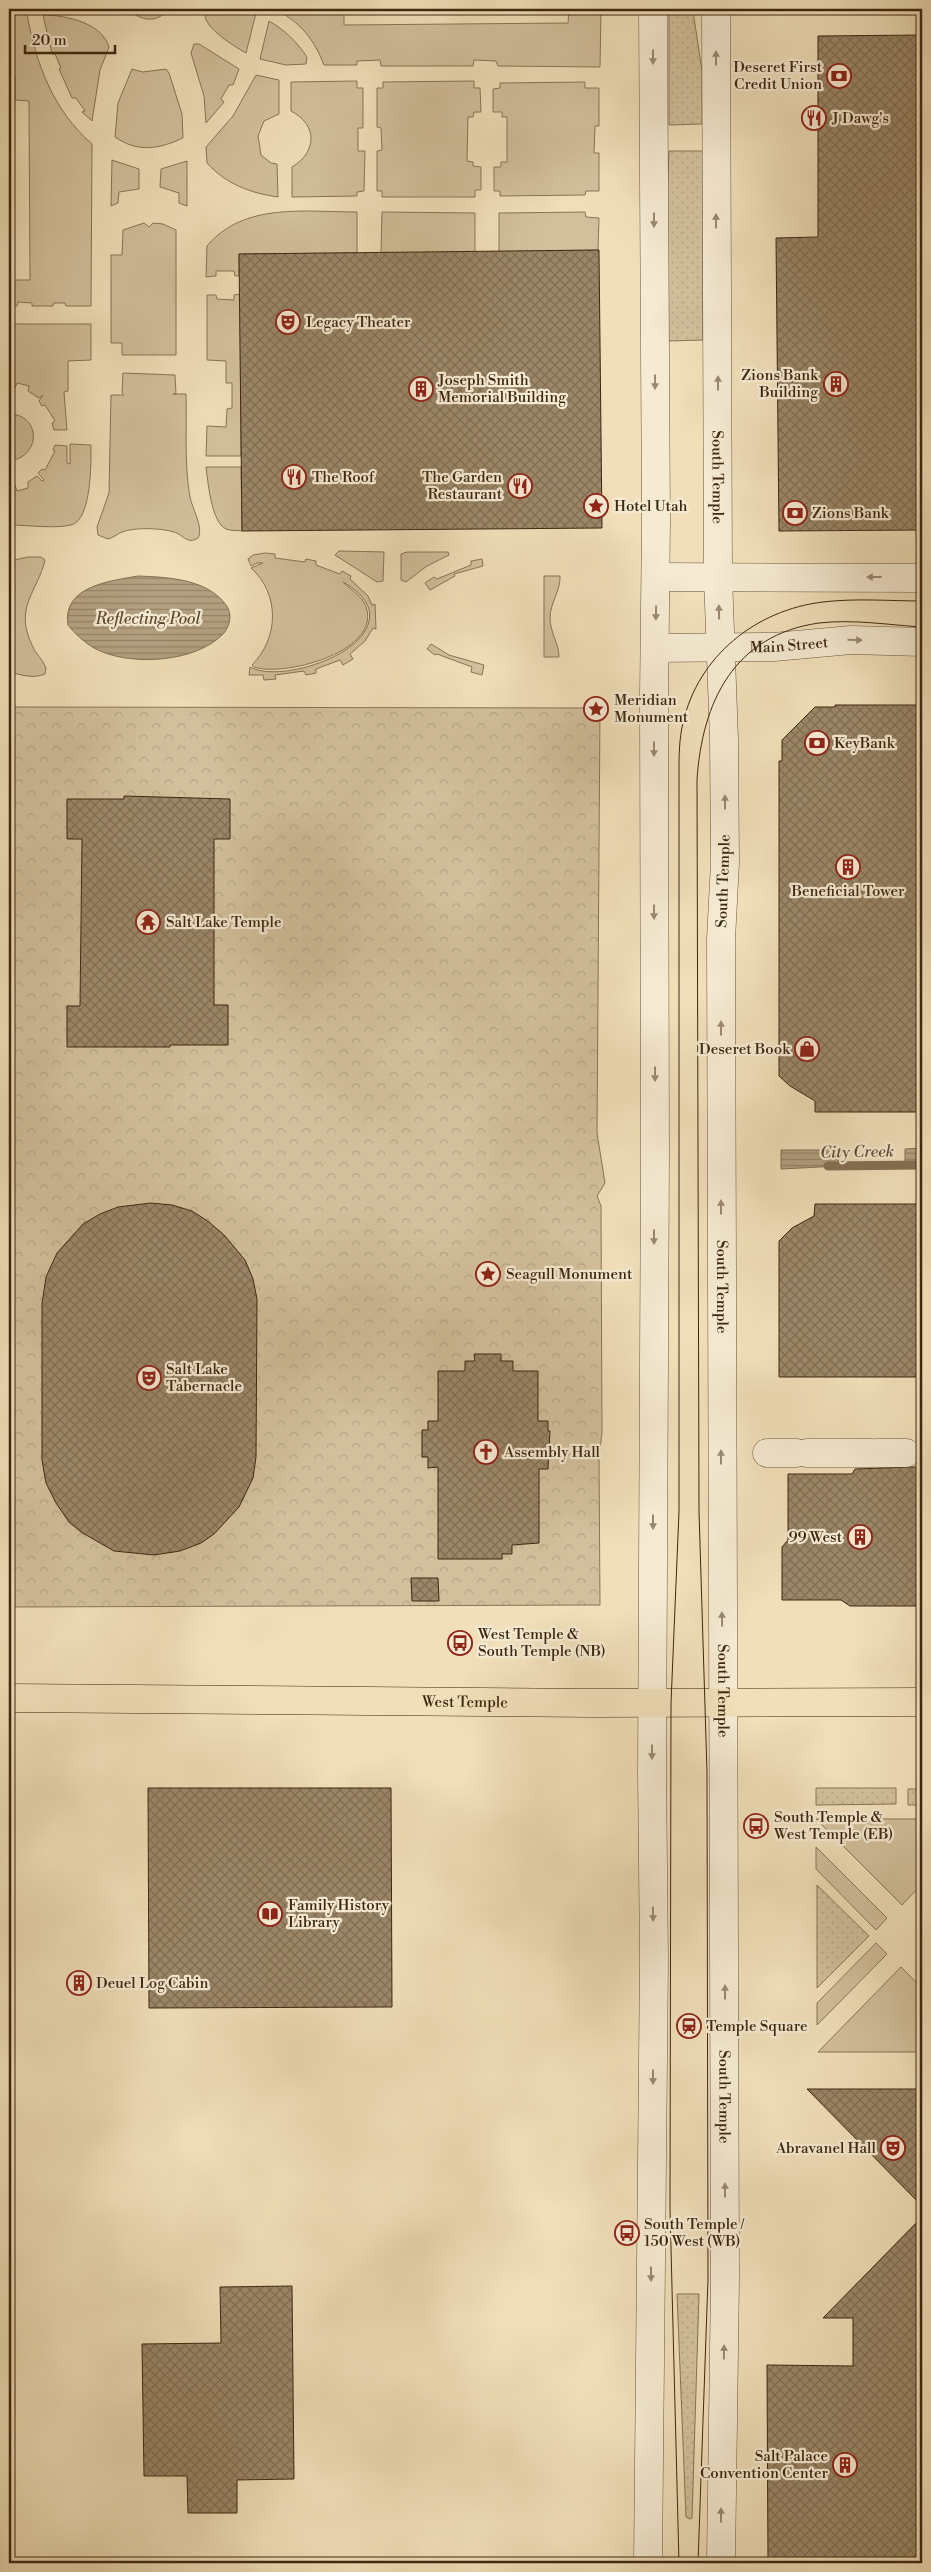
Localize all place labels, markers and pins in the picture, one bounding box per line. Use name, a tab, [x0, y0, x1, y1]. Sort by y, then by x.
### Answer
place label: Deseret First Credit Union	[733, 58, 823, 94]
bank icon: Deseret First Credit Union	[826, 63, 852, 89]
restaurant icon: J Dawg's	[801, 105, 827, 131]
place label: J Dawg's	[831, 109, 889, 128]
theatre icon: Legacy Theater	[275, 309, 301, 335]
place label: Legacy Theater	[306, 313, 411, 332]
place label: Zions Bank Building	[741, 366, 819, 402]
place label: Joseph Smith Memorial Building	[437, 371, 566, 407]
building icon: Zions Bank Building	[823, 371, 849, 397]
building icon: Joseph Smith Memorial Building	[408, 376, 434, 402]
restaurant icon: The Roof	[281, 464, 307, 490]
place label: The Roof	[312, 468, 375, 487]
place label: The Garden Restaurant	[422, 468, 503, 504]
restaurant icon: The Garden Restaurant	[507, 473, 533, 499]
place icon: Hotel Utah	[583, 493, 609, 519]
place label: Hotel Utah	[614, 497, 688, 516]
bank icon: Zions Bank	[782, 500, 808, 526]
place label: Zions Bank	[812, 504, 890, 523]
place label: Meridian Monument	[614, 691, 689, 727]
place icon: Meridian Monument	[583, 696, 609, 722]
bank icon: KeyBank	[804, 730, 830, 756]
place label: KeyBank	[834, 734, 896, 753]
building icon: Beneficial Tower	[835, 854, 861, 880]
place label: Beneficial Tower	[790, 882, 905, 901]
temple icon: Salt Lake Temple	[135, 909, 161, 935]
place label: Salt Lake Temple	[166, 913, 281, 932]
shop icon: Deseret Book	[794, 1036, 820, 1062]
place label: Deseret Book	[699, 1040, 791, 1059]
place icon: Seagull Monument	[475, 1261, 501, 1287]
place label: Seagull Monument	[506, 1265, 633, 1284]
place label: Salt Lake Tabernacle	[166, 1360, 242, 1396]
theatre icon: Salt Lake Tabernacle	[136, 1365, 162, 1391]
church icon: Assembly Hall	[473, 1439, 499, 1465]
place label: Assembly Hall	[503, 1443, 601, 1462]
building icon: 99 West	[847, 1524, 873, 1550]
place label: 99 West	[789, 1528, 843, 1547]
place label: West Temple & South Temple (NB)	[477, 1625, 606, 1661]
bus stop icon: West Temple & South Temple (NB)	[447, 1630, 473, 1656]
place label: South Temple & West Temple (EB)	[773, 1808, 893, 1844]
bus stop icon: South Temple & West Temple (EB)	[743, 1813, 769, 1839]
place label: Family History Library	[288, 1896, 390, 1932]
library icon: Family History Library	[257, 1901, 283, 1927]
building icon: Deuel Log Cabin	[66, 1970, 92, 1996]
place label: Deuel Log Cabin	[96, 1974, 209, 1993]
station icon: Temple Square	[676, 2013, 702, 2039]
place label: Temple Square	[706, 2017, 808, 2036]
theatre icon: Abravanel Hall	[880, 2135, 906, 2161]
place label: Abravanel Hall	[775, 2139, 877, 2158]
place label: South Temple / 150 West (WB)	[644, 2215, 745, 2251]
bus stop icon: South Temple / 150 West (WB)	[614, 2220, 640, 2246]
place label: Salt Palace Convention Center	[700, 2447, 829, 2483]
building icon: Salt Palace Convention Center	[832, 2452, 858, 2478]

